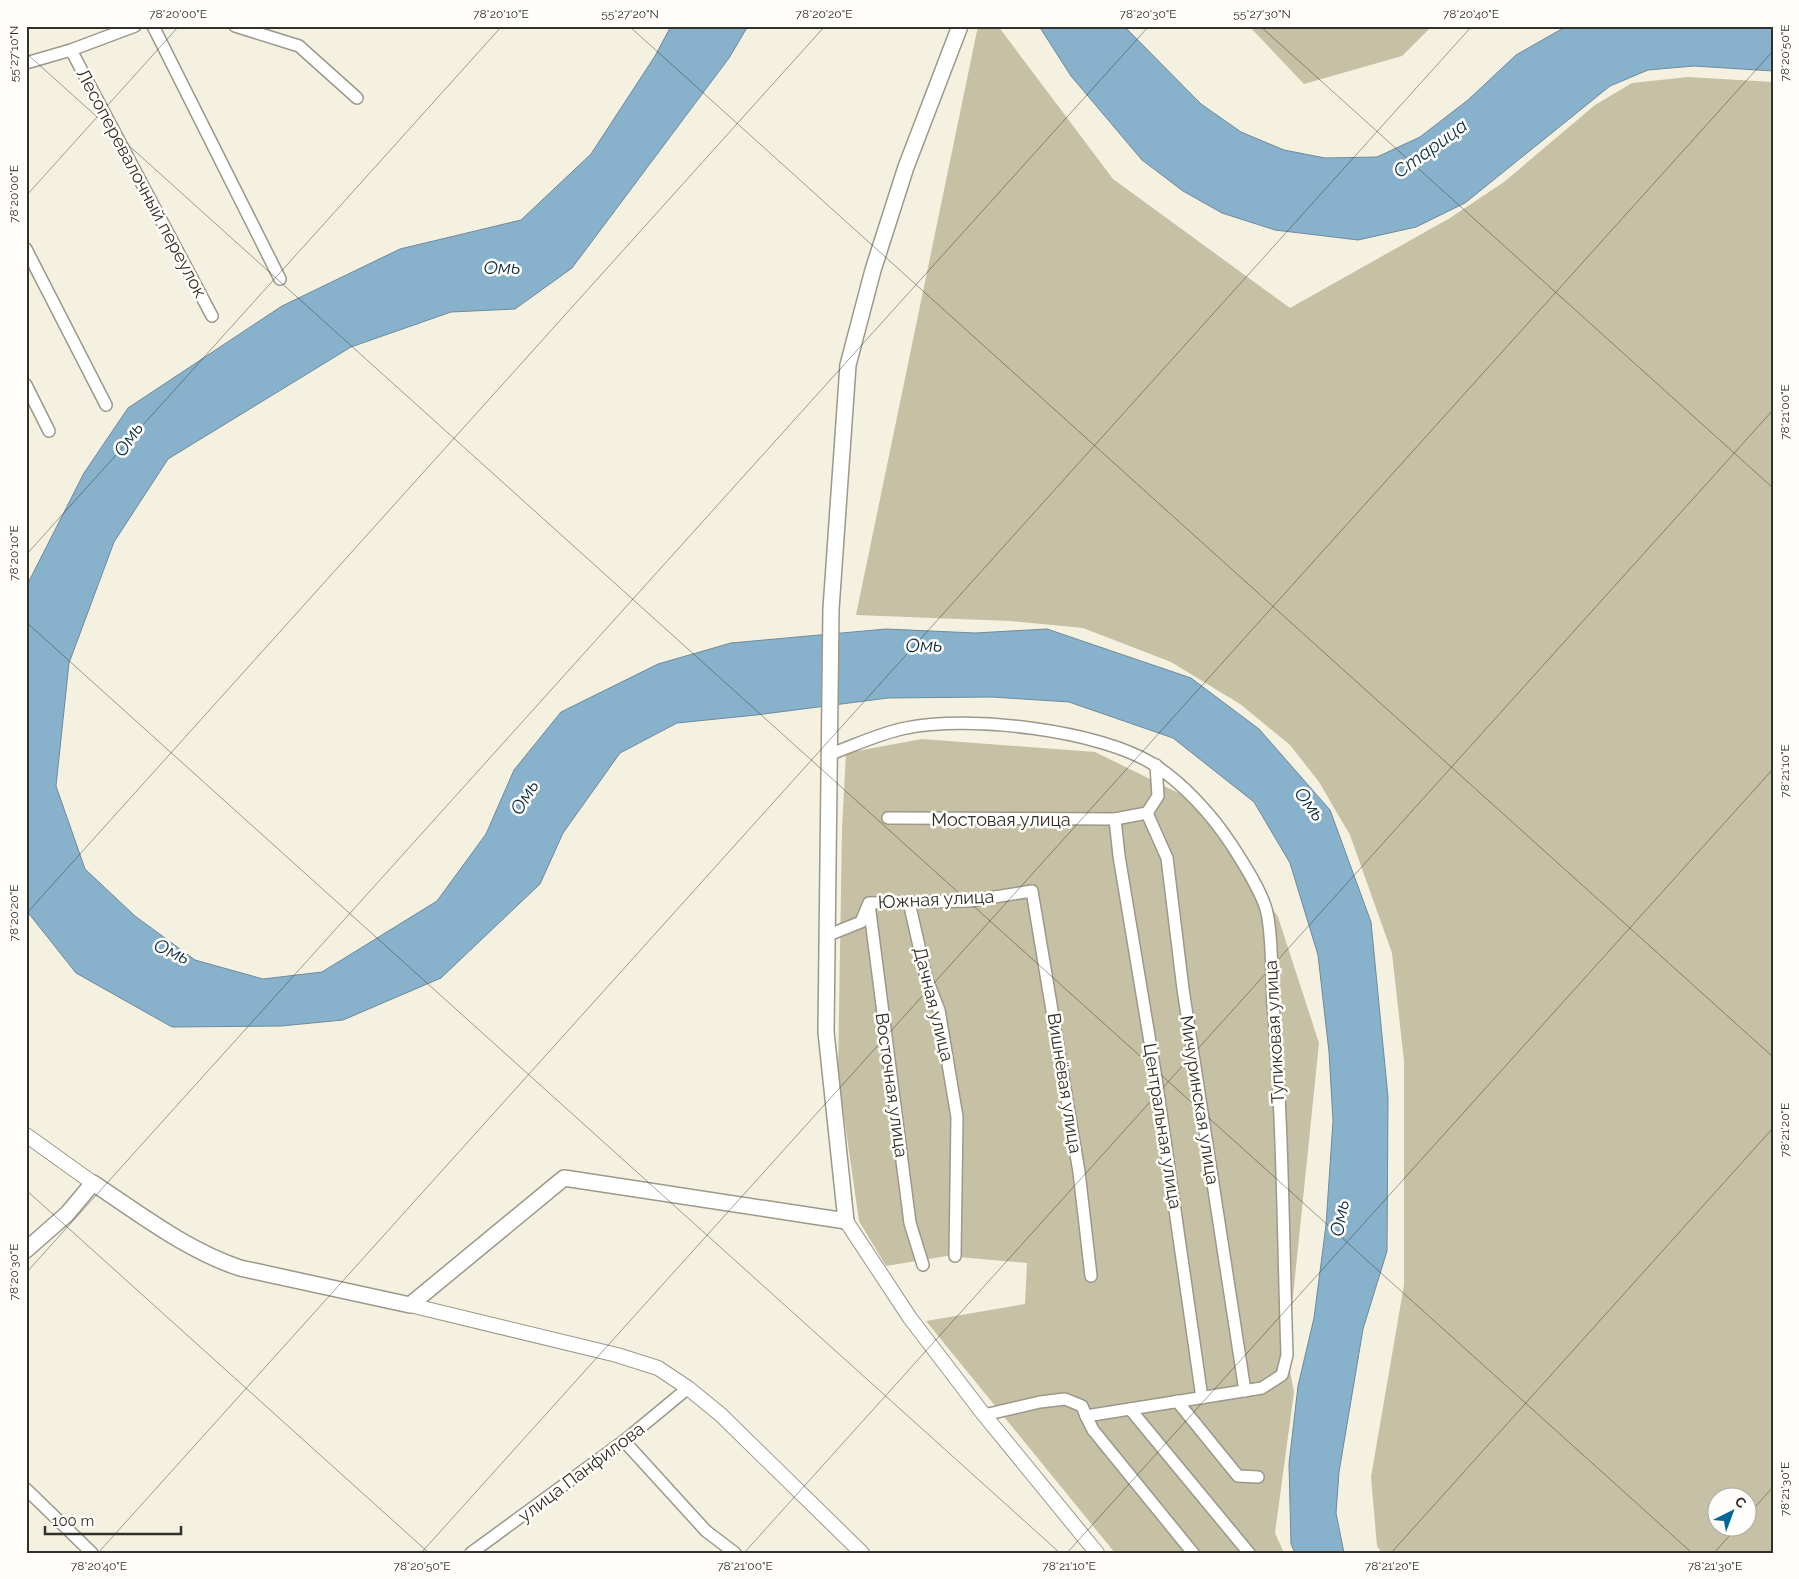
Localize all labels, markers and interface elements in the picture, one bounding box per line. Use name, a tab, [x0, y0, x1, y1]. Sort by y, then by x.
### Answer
text: 78°20'00"E	[149, 7, 207, 21]
text: 78°20'10"E	[473, 7, 529, 21]
text: 55°27'20"N	[601, 7, 659, 21]
text: 78°20'20"E	[796, 7, 852, 21]
text: 78°20'30"E	[1119, 7, 1177, 21]
text: 55°27'30"N	[1233, 7, 1291, 21]
text: 78°20'40"E	[1443, 7, 1499, 21]
text: 78°20'50"E	[1778, 24, 1792, 82]
text: 55°27'10"N	[7, 26, 21, 82]
street label: Лесоперевалочный переулок	[73, 65, 211, 301]
water label: Старица	[1389, 114, 1471, 182]
text: 78°20'00"E	[7, 165, 21, 223]
water label: Омь	[483, 256, 521, 278]
text: 78°21'00"E	[1778, 384, 1792, 440]
water label: Омь	[108, 417, 148, 461]
text: 78°20'10"E	[7, 525, 21, 581]
water label: Омь	[905, 634, 943, 656]
text: 78°21'10"E	[1778, 744, 1792, 798]
water label: Омь	[505, 775, 543, 819]
water label: Омь	[1290, 783, 1330, 825]
street label: Мостовая улица	[931, 809, 1071, 830]
text: 78°20'20"E	[7, 885, 21, 941]
street label: Южная улица	[877, 885, 995, 913]
water label: Омь	[151, 933, 193, 969]
street label: Дачная улица	[910, 945, 958, 1063]
street label: Тупиковая улица	[1260, 960, 1288, 1104]
street label: Восточная улица	[871, 1011, 913, 1159]
street label: Вишнёвая улица	[1044, 1011, 1086, 1155]
street label: Мичуринская улица	[1176, 1014, 1224, 1186]
street label: Центральная улица	[1140, 1042, 1186, 1210]
text: 78°21'20"E	[1778, 1103, 1792, 1157]
water label: Омь	[1325, 1198, 1353, 1238]
text: 78°20'30"E	[7, 1243, 21, 1301]
street label: улица Панфилова	[514, 1418, 648, 1526]
text: 78°21'30"E	[1778, 1462, 1792, 1516]
north arrow	[1706, 1486, 1756, 1536]
text: С	[1732, 1493, 1750, 1512]
scale bar	[45, 1504, 181, 1536]
text: 100 m	[52, 1512, 94, 1530]
text: 78°20'40"E	[71, 1559, 127, 1573]
text: 78°20'50"E	[393, 1559, 451, 1573]
text: 78°21'00"E	[717, 1559, 773, 1573]
text: 78°21'10"E	[1042, 1559, 1096, 1573]
text: 78°21'20"E	[1365, 1559, 1419, 1573]
text: 78°21'30"E	[1688, 1559, 1742, 1573]

